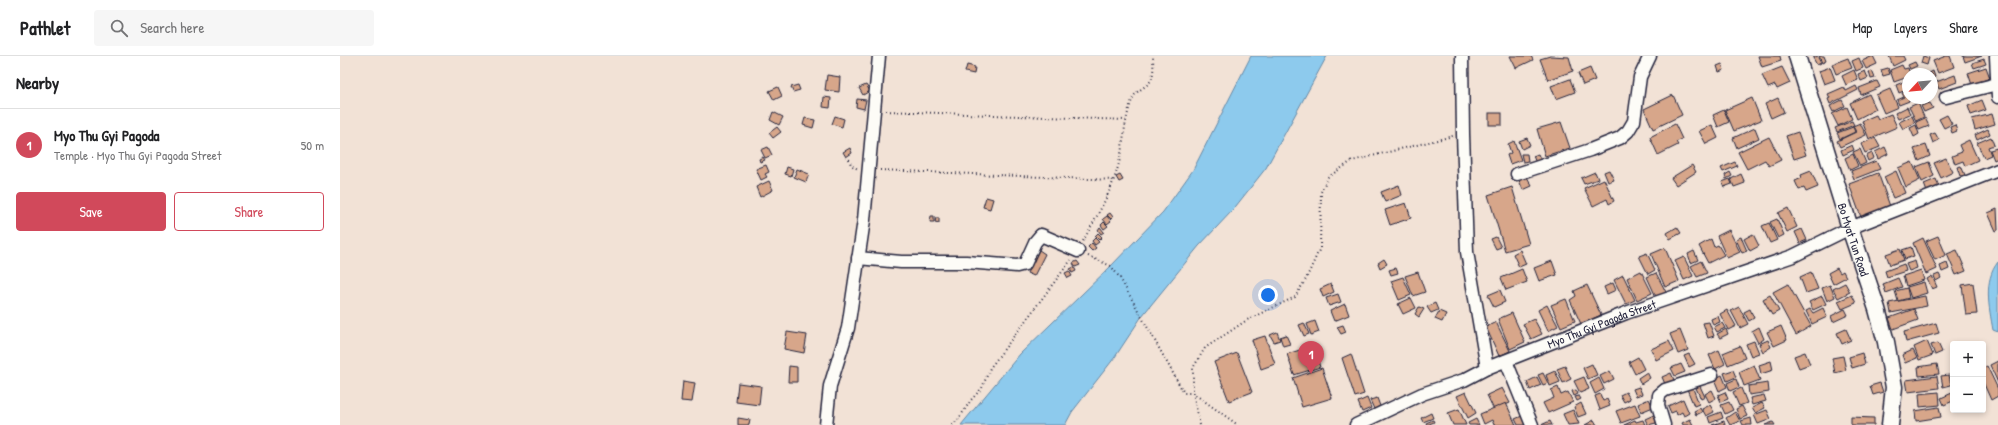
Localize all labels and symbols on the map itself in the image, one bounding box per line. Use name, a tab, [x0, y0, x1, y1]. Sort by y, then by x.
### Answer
north arrow	[1902, 68, 1938, 104]
street label: Bo Myat Tun Road	[1834, 201, 1874, 278]
your location	[1258, 285, 1278, 305]
street label: Myo Thu Gyi Pagoda Street	[1545, 295, 1659, 352]
pin: 1	[1298, 341, 1324, 374]

